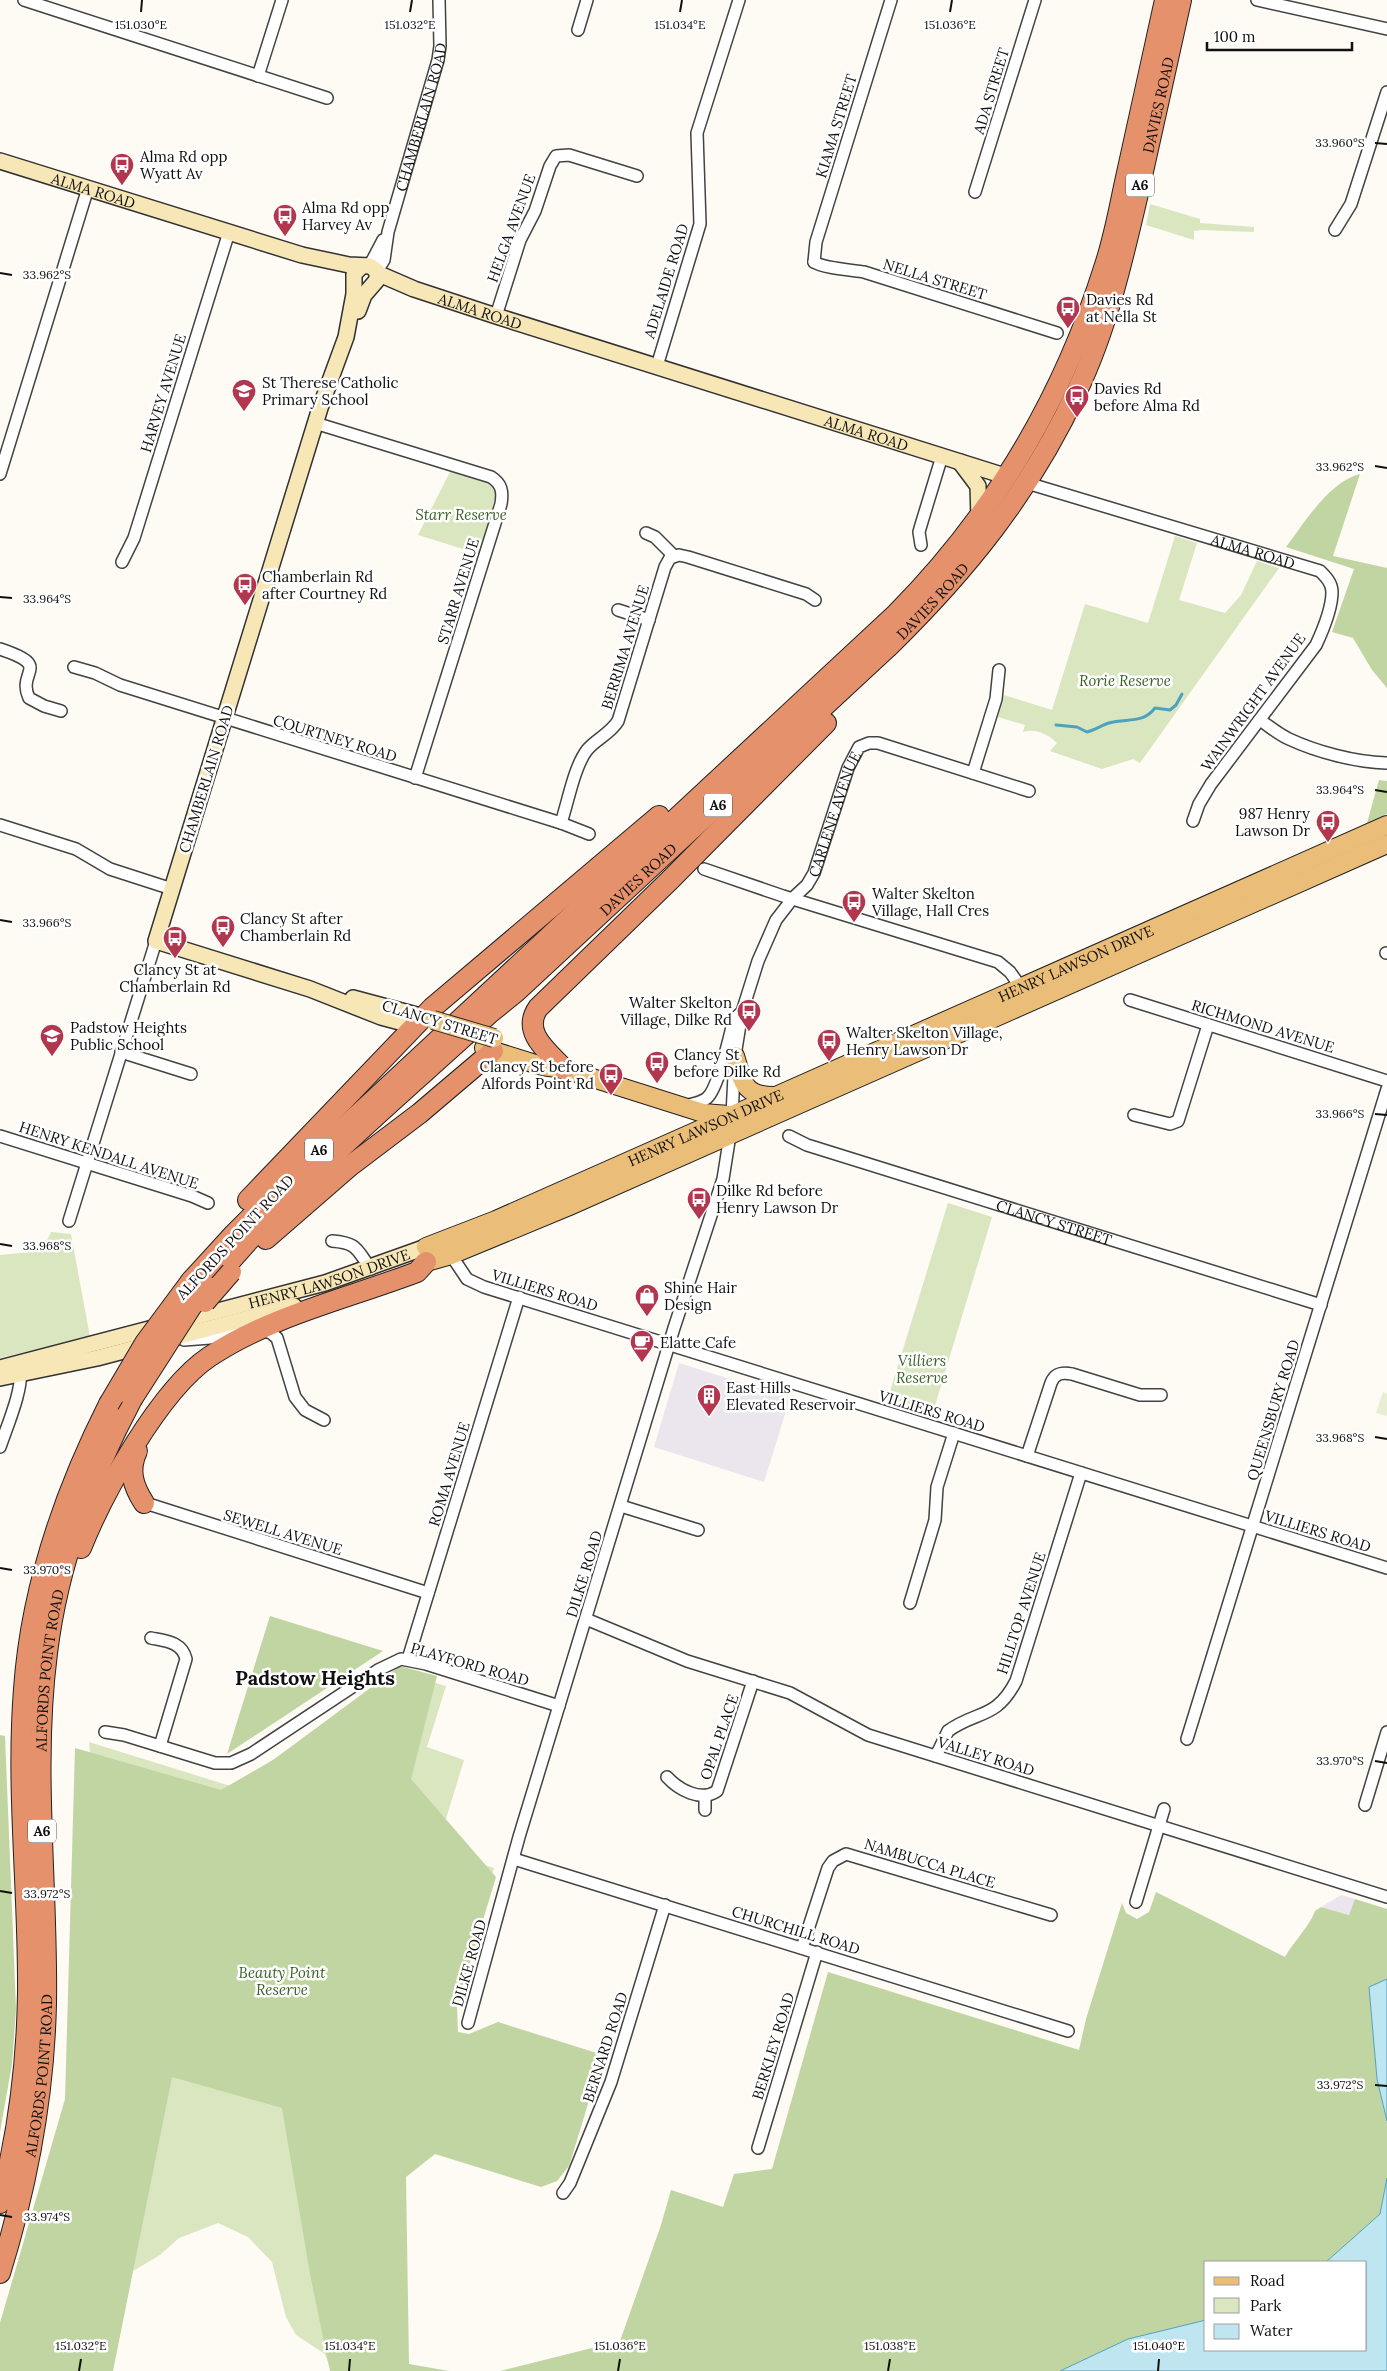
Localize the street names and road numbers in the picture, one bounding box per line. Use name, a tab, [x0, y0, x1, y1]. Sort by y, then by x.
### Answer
street label: CHAMBERLAIN ROAD	[391, 41, 450, 194]
street label: ADA STREET	[969, 45, 1013, 138]
street label: DAVIES ROAD	[1138, 55, 1178, 155]
street label: KIAMA STREET	[811, 71, 861, 180]
street label: ALMA ROAD	[48, 168, 138, 212]
street label: HELGA AVENUE	[483, 171, 539, 285]
road number: A6	[1126, 174, 1154, 196]
street label: ADELAIDE ROAD	[639, 221, 692, 342]
street label: NELLA STREET	[881, 254, 990, 304]
street label: ALMA ROAD	[435, 288, 524, 333]
street label: HARVEY AVENUE	[136, 331, 190, 455]
street label: ALMA ROAD	[821, 410, 911, 455]
street label: ALMA ROAD	[1208, 529, 1297, 572]
street label: STARR AVENUE	[433, 536, 483, 646]
street label: DAVIES ROAD	[892, 558, 972, 643]
street label: BERRIMA AVENUE	[597, 582, 653, 712]
street label: WAINWRIGHT AVENUE	[1197, 629, 1309, 775]
street label: CHAMBERLAIN ROAD	[174, 703, 238, 855]
street label: COURTNEY ROAD	[271, 710, 399, 766]
street label: CARLENE AVENUE	[804, 748, 865, 879]
road number: A6	[704, 794, 732, 816]
street label: DAVIES ROAD	[595, 839, 680, 919]
street label: HENRY LAWSON DRIVE	[995, 920, 1156, 1006]
street label: CLANCY STREET	[380, 995, 500, 1049]
street label: RICHMOND AVENUE	[1189, 995, 1337, 1057]
street label: HENRY LAWSON DRIVE	[625, 1084, 786, 1170]
street label: HENRY KENDALL AVENUE	[17, 1117, 201, 1193]
road number: A6	[305, 1138, 333, 1162]
street label: ALFORDS POINT ROAD	[172, 1171, 298, 1304]
street label: CLANCY STREET	[994, 1195, 1115, 1249]
street label: HENRY LAWSON DRIVE	[246, 1244, 412, 1312]
street label: VILLIERS ROAD	[489, 1265, 600, 1315]
street label: QUEENSBURY ROAD	[1242, 1337, 1304, 1483]
street label: VILLIERS ROAD	[876, 1386, 987, 1436]
street label: ROMA AVENUE	[424, 1419, 474, 1529]
street label: SEWELL AVENUE	[221, 1505, 345, 1559]
street label: VILLIERS ROAD	[1262, 1506, 1373, 1556]
street label: DILKE ROAD	[562, 1528, 606, 1620]
street label: HILLTOP AVENUE	[992, 1549, 1050, 1677]
street label: ALFORDS POINT ROAD	[31, 1587, 68, 1753]
street label: PLAYFORD ROAD	[409, 1638, 531, 1690]
street label: OPAL PLACE	[695, 1692, 743, 1782]
street label: VALLEY ROAD	[934, 1732, 1037, 1780]
road number: A6	[28, 1820, 56, 1842]
street label: NAMBUCCA PLACE	[862, 1834, 998, 1892]
street label: CHURCHILL ROAD	[730, 1901, 862, 1959]
street label: DILKE ROAD	[447, 1917, 491, 2009]
street label: BERNARD ROAD	[578, 1989, 632, 2105]
street label: BERKLEY ROAD	[748, 1990, 798, 2102]
street label: ALFORDS POINT ROAD	[20, 1994, 56, 2159]

